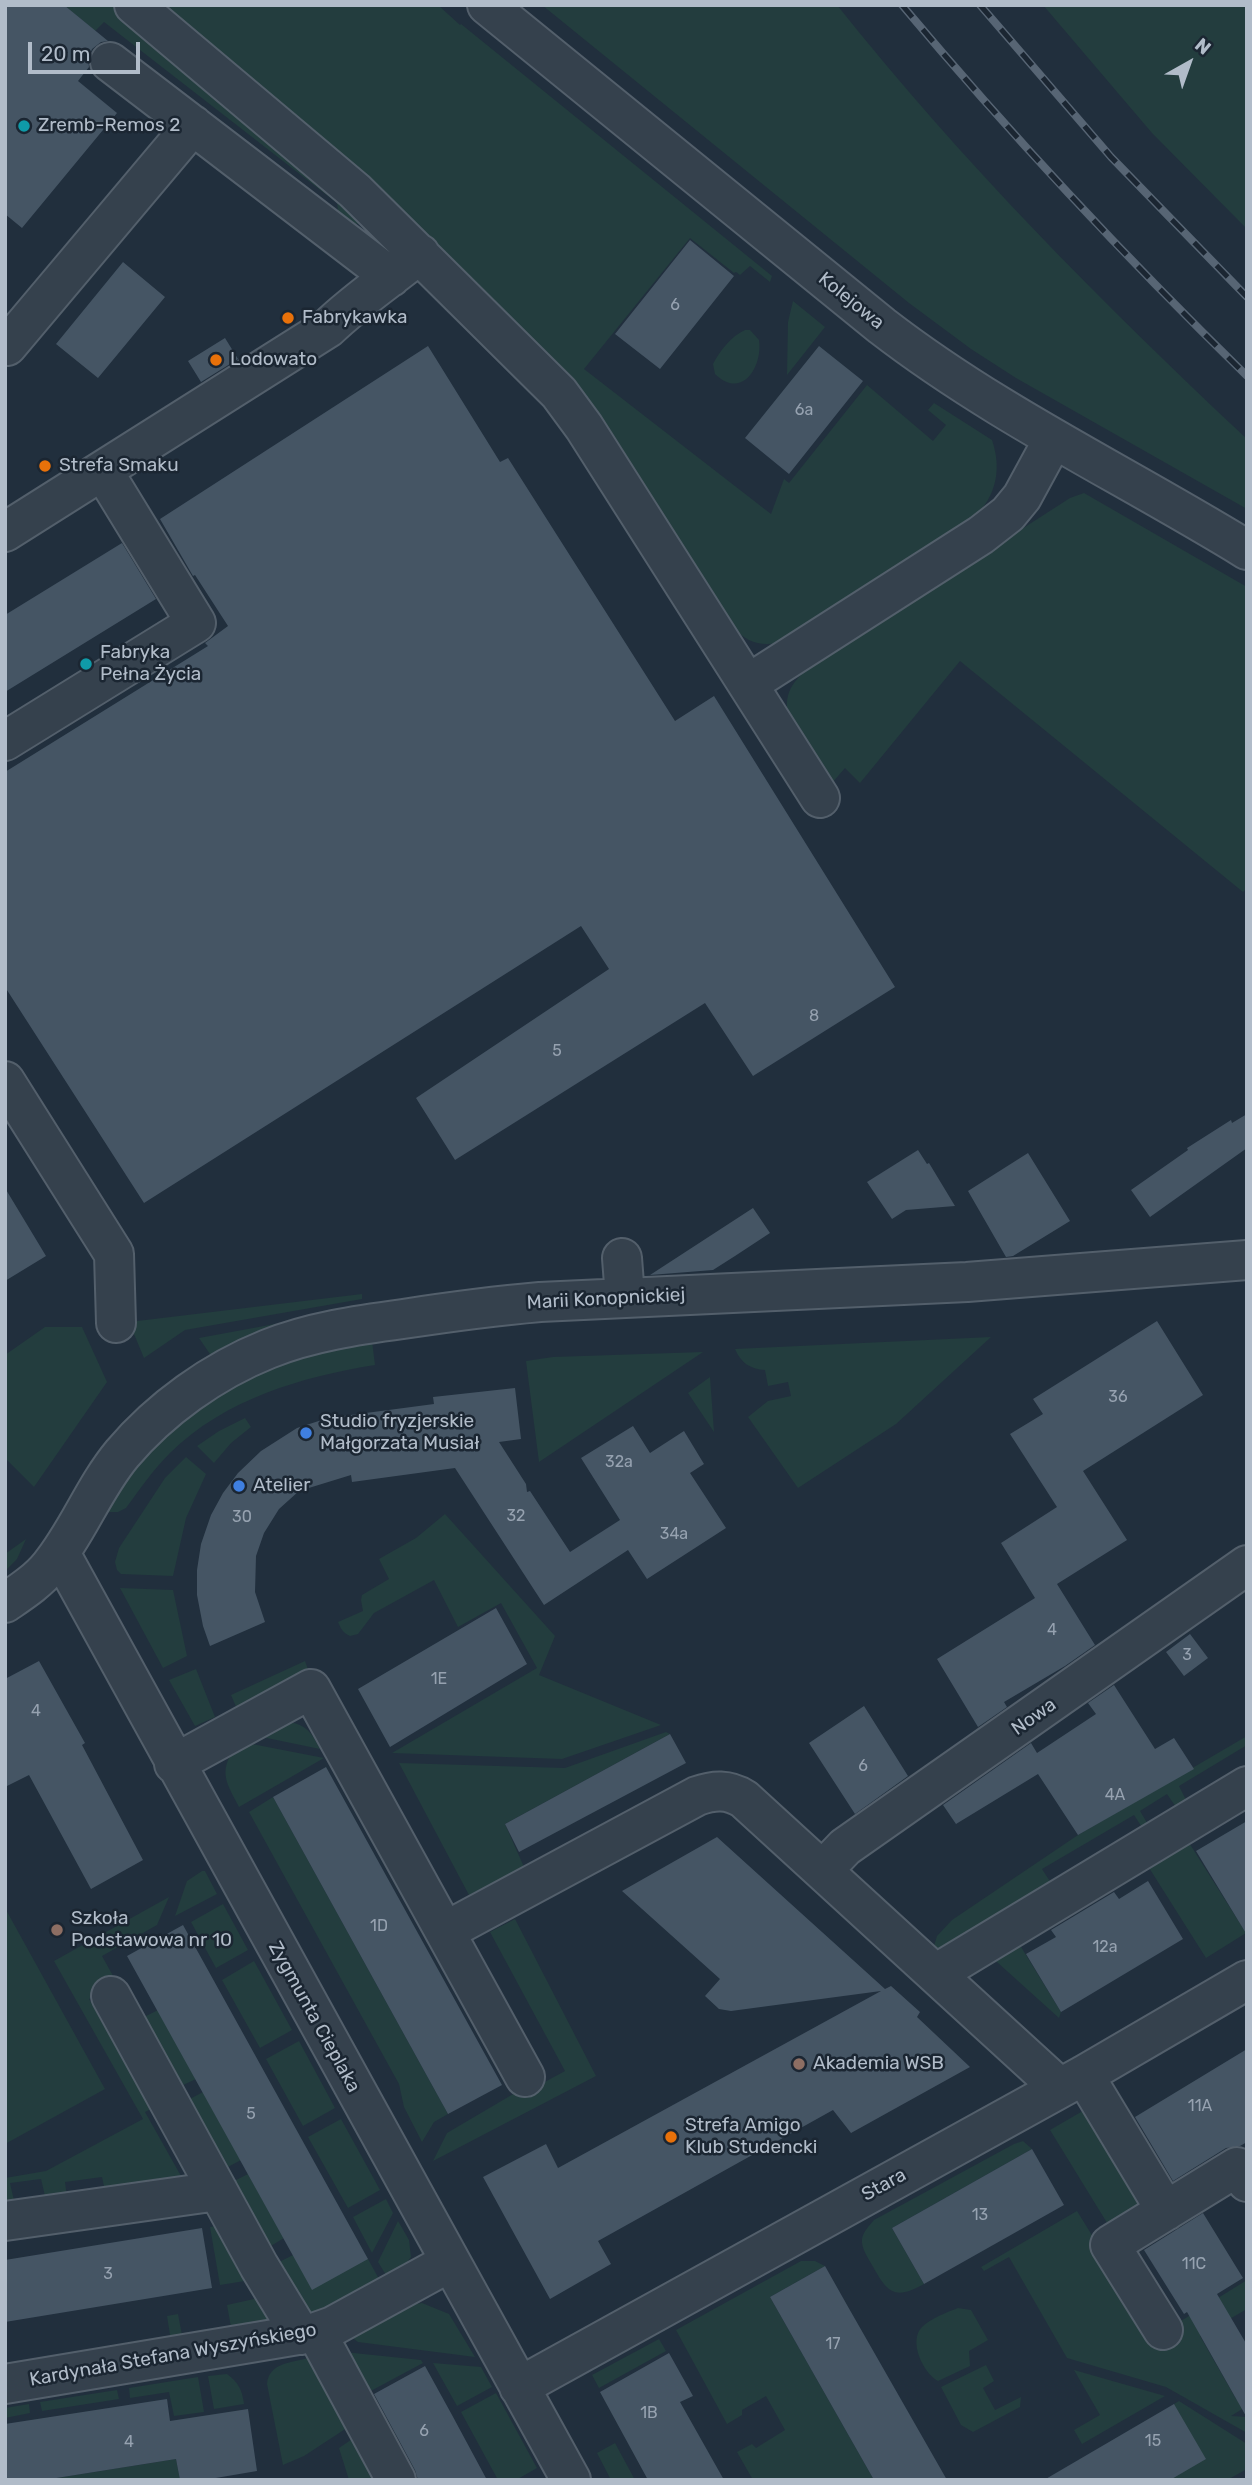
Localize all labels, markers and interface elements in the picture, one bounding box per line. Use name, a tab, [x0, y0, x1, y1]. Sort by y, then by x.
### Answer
scale bar	[32, 28, 144, 72]
north arrow	[1154, 28, 1224, 98]
text: N	[1190, 33, 1215, 60]
text: 20 m	[41, 41, 90, 66]
place label: Zremb-Remos 2	[38, 115, 180, 137]
marker: Zremb-Remos 2	[16, 118, 32, 134]
street label: Kolejowa	[814, 268, 888, 334]
house number: 6	[670, 295, 680, 315]
place label: Fabrykawka	[302, 307, 407, 329]
marker: Fabrykawka	[280, 310, 296, 326]
place label: Lodowato	[230, 349, 317, 371]
marker: Lodowato	[208, 352, 224, 368]
house number: 6a	[795, 400, 813, 420]
place label: Strefa Smaku	[59, 455, 179, 477]
marker: Strefa Smaku	[37, 458, 53, 474]
place label: Fabryka Pełna Życia	[100, 642, 201, 686]
marker: Fabryka Pełna Życia	[78, 656, 94, 672]
house number: 8	[809, 1006, 819, 1026]
house number: 5	[552, 1041, 562, 1061]
street label: Marii Konopnickiej	[526, 1283, 686, 1315]
house number: 36	[1108, 1387, 1128, 1407]
place label: Studio fryzjerskie Małgorzata Musiał	[320, 1411, 479, 1455]
marker: Studio fryzjerskie Małgorzata Musiał	[298, 1425, 314, 1441]
house number: 32a	[605, 1452, 633, 1472]
place label: Atelier	[253, 1475, 310, 1497]
marker: Atelier	[231, 1478, 247, 1494]
house number: 32	[506, 1506, 526, 1526]
house number: 30	[232, 1507, 252, 1527]
house number: 34a	[660, 1524, 688, 1544]
house number: 4	[1047, 1620, 1057, 1640]
house number: 3	[1182, 1645, 1192, 1665]
house number: 1E	[431, 1669, 447, 1689]
street label: Nowa	[1007, 1694, 1061, 1740]
house number: 4	[31, 1701, 41, 1721]
house number: 6	[858, 1756, 868, 1776]
house number: 4A	[1105, 1785, 1125, 1805]
place label: Szkoła Podstawowa nr 10	[71, 1908, 232, 1952]
house number: 1D	[370, 1916, 388, 1936]
marker: Szkoła Podstawowa nr 10	[49, 1922, 65, 1938]
house number: 12a	[1092, 1937, 1118, 1957]
street label: Zygmunta Cieplaka	[263, 1938, 365, 2096]
place label: Akademia WSB	[813, 2053, 944, 2075]
marker: Akademia WSB	[791, 2056, 807, 2072]
house number: 11A	[1188, 2096, 1212, 2116]
house number: 5	[246, 2104, 256, 2124]
place label: Strefa Amigo Klub Studencki	[685, 2115, 817, 2159]
marker: Strefa Amigo Klub Studencki	[663, 2129, 679, 2145]
street label: Stara	[858, 2164, 910, 2206]
house number: 13	[972, 2205, 988, 2225]
house number: 11C	[1182, 2254, 1206, 2274]
house number: 3	[103, 2264, 113, 2284]
street label: Kardynała Stefana Wyszyńskiego	[28, 2319, 318, 2391]
house number: 17	[825, 2334, 841, 2354]
house number: 1B	[640, 2403, 658, 2423]
house number: 6	[419, 2421, 429, 2441]
house number: 15	[1145, 2431, 1161, 2451]
house number: 4	[124, 2432, 134, 2452]

